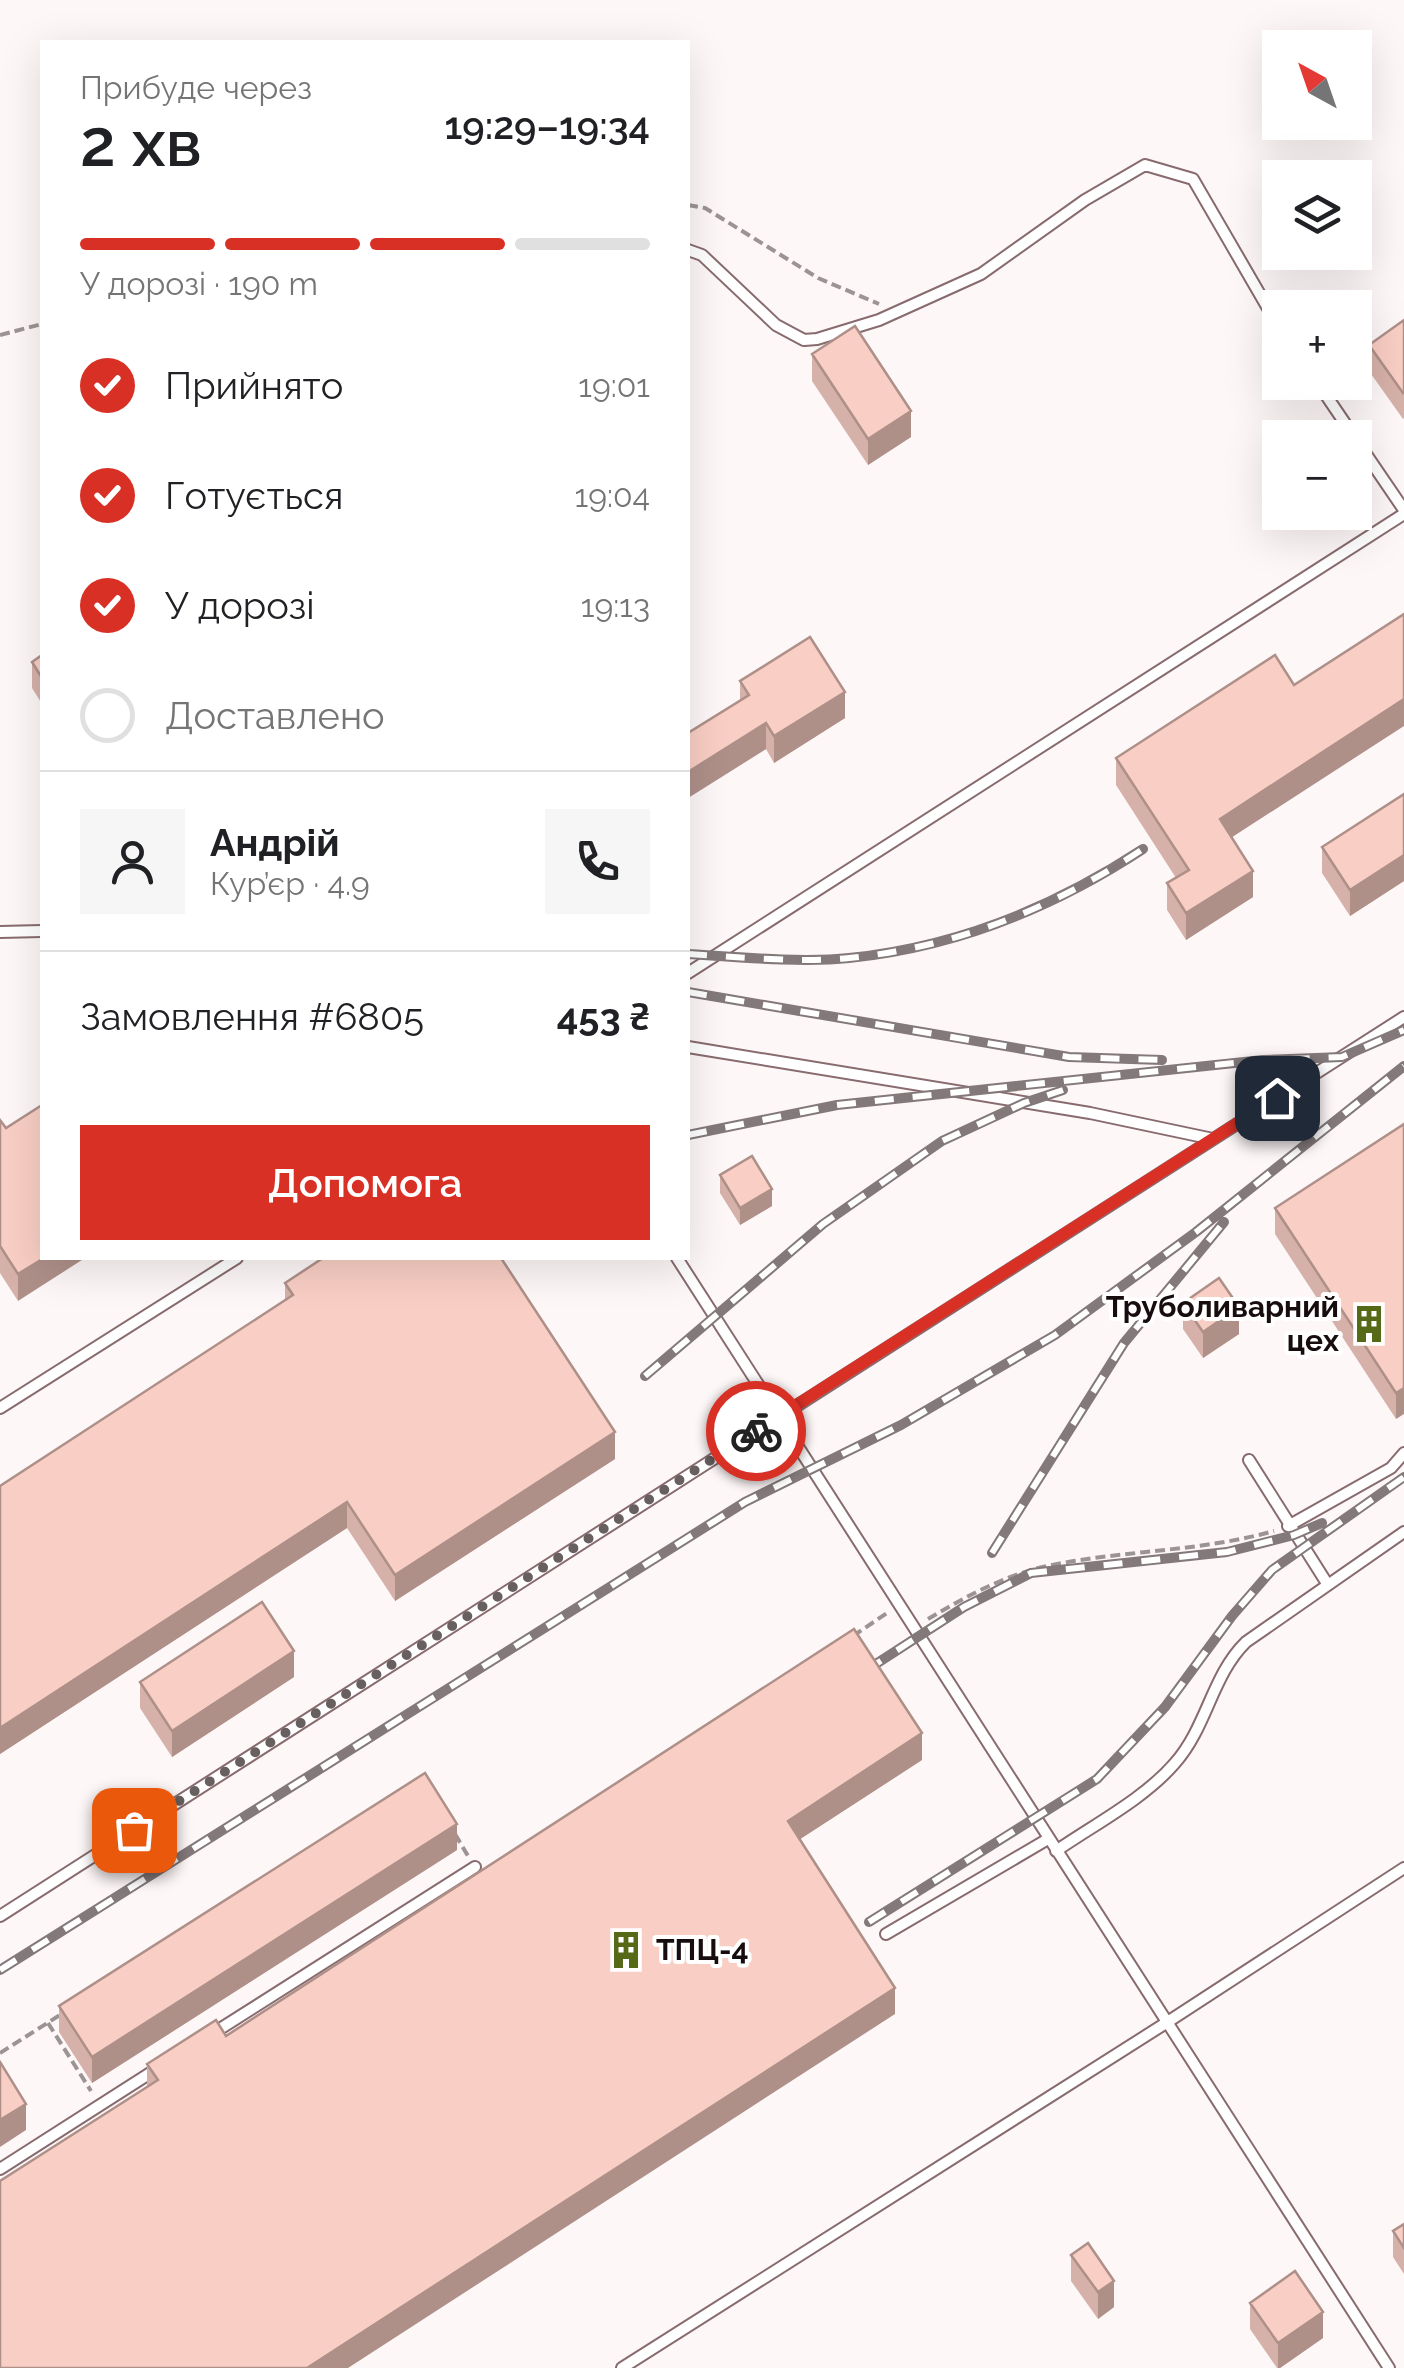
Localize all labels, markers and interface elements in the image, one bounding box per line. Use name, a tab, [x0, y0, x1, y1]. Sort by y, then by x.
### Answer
north arrow	[1262, 30, 1372, 140]
map controls	[1262, 30, 1372, 530]
text: Прибуде через	[80, 69, 312, 106]
text: 19:29–19:34	[444, 103, 650, 148]
text: 2 хв	[80, 105, 202, 181]
button: layers	[1262, 160, 1372, 270]
text: У дорозі · 190 m	[80, 265, 318, 302]
button: +	[1262, 290, 1372, 400]
icon: check	[80, 358, 135, 413]
text: Прийнято	[165, 363, 343, 408]
text: 19:01	[578, 367, 650, 404]
button: −	[1262, 420, 1372, 530]
icon: check	[80, 468, 135, 523]
text: Готується	[165, 473, 344, 518]
text: 19:04	[574, 477, 650, 514]
icon: check	[80, 578, 135, 633]
text: У дорозі	[165, 583, 315, 628]
text: 19:13	[581, 587, 650, 624]
text: Доставлено	[165, 693, 385, 738]
button: person	[80, 809, 185, 914]
button: phone	[545, 809, 650, 914]
text: Андрій	[210, 820, 340, 865]
text: Кур’єр · 4.9	[210, 865, 370, 902]
text: Замовлення #6805	[80, 994, 424, 1039]
text: 453 ₴	[557, 994, 650, 1039]
pin	[1235, 1056, 1320, 1141]
icon: home	[1250, 1071, 1305, 1126]
button: Допомога	[80, 1125, 650, 1240]
place label: Труболиварний цех	[1106, 1289, 1339, 1358]
building icon: Труболиварний цех	[1348, 1303, 1390, 1345]
courier	[706, 1381, 806, 1481]
icon: bike	[729, 1404, 784, 1459]
pin	[92, 1788, 177, 1873]
icon: bag	[107, 1803, 162, 1858]
building icon: ТПЦ-4	[605, 1929, 647, 1971]
place label: ТПЦ-4	[656, 1932, 749, 1967]

